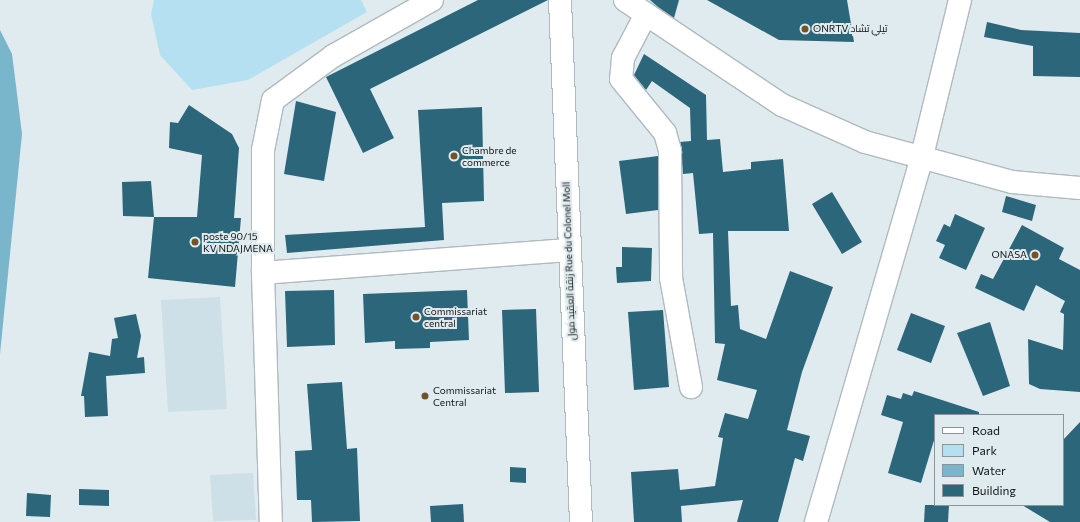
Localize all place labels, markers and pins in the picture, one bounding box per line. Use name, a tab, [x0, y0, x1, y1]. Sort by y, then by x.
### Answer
place label: ONRTV تيلي تشاد	[813, 23, 887, 35]
marker: ONRTV تيلي تشاد	[800, 24, 810, 34]
place label: Chambre de commerce	[462, 144, 517, 168]
marker: Chambre de commerce	[449, 151, 459, 161]
place label: poste 90/15 KV NDAJMENA	[203, 230, 273, 254]
marker: poste 90/15 KV NDAJMENA	[190, 237, 200, 247]
place label: ONASA	[992, 249, 1027, 261]
marker: ONASA	[1030, 250, 1040, 260]
place label: Commissariat central	[424, 305, 487, 328]
marker: Commissariat central	[411, 312, 421, 322]
place label: Commissariat Central	[433, 384, 496, 408]
marker: Commissariat Central	[420, 391, 430, 401]

